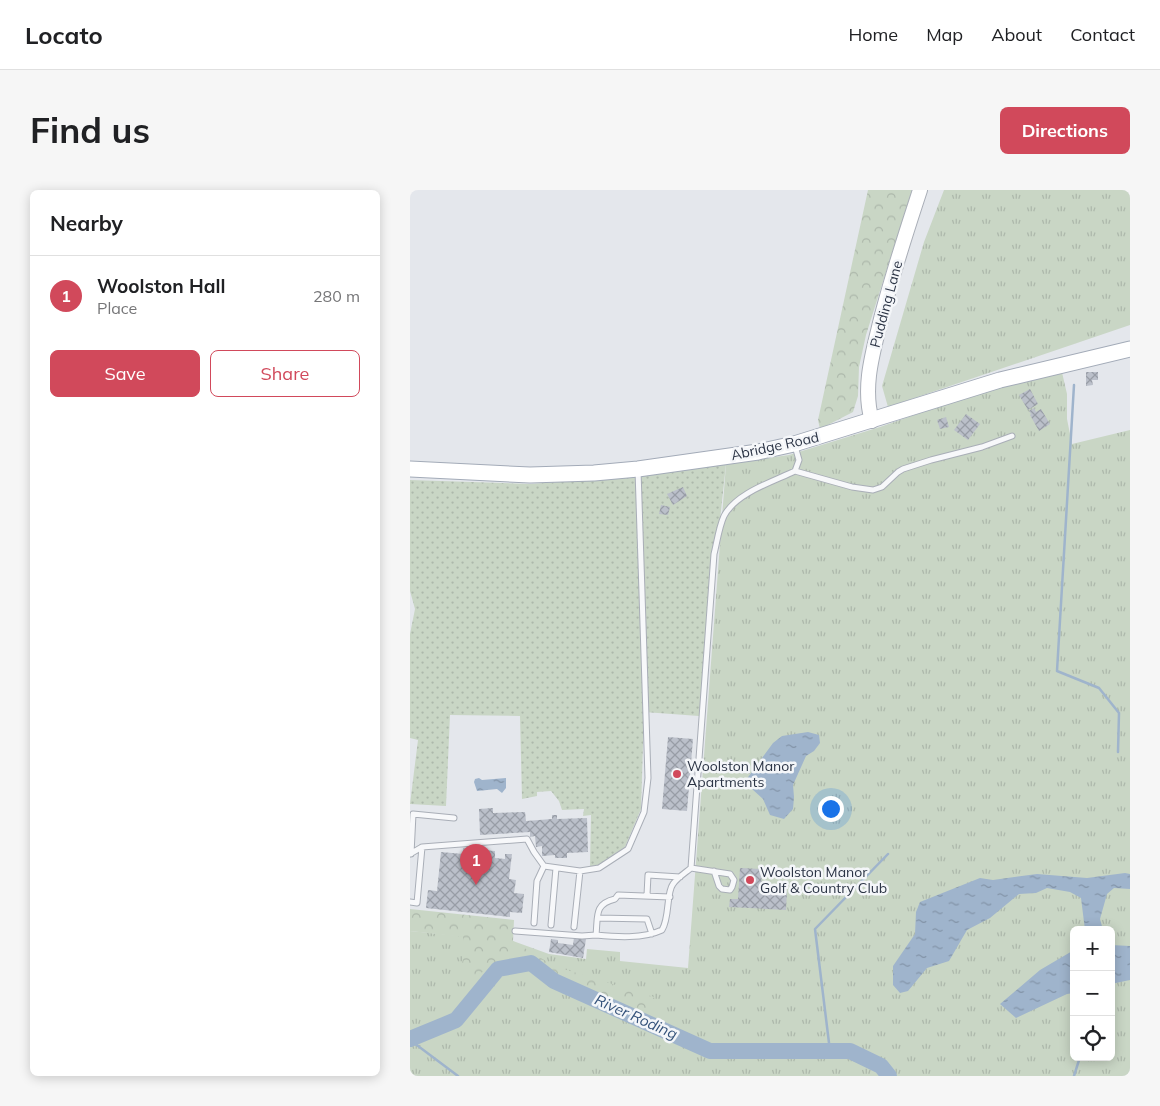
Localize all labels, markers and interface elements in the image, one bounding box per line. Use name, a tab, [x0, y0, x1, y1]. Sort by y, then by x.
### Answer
text: Locato	[25, 20, 103, 50]
text: Home	[848, 23, 898, 46]
text: Map	[926, 23, 963, 46]
text: About	[991, 23, 1042, 46]
text: Contact	[1070, 23, 1135, 46]
button: Directions	[1000, 107, 1130, 154]
text: Find us	[30, 108, 150, 152]
text: Nearby	[50, 210, 123, 236]
street label: Pudding Lane	[866, 258, 906, 350]
text: Woolston Hall	[97, 274, 225, 298]
text: 1	[61, 286, 71, 306]
text: 280 m	[313, 286, 360, 306]
text: Place	[97, 298, 137, 318]
button: Save	[50, 350, 200, 397]
button: Share	[210, 350, 360, 397]
street label: Abridge Road	[729, 428, 821, 464]
place label: Woolston Manor Apartments	[687, 757, 795, 791]
marker: Woolston Manor Apartments	[671, 768, 683, 780]
your location	[818, 796, 844, 822]
pin: 1	[460, 844, 492, 885]
place label: Woolston Manor Golf & Country Club	[760, 863, 887, 897]
marker: Woolston Manor Golf & Country Club	[744, 874, 756, 886]
map controls	[1070, 926, 1115, 1061]
button: +	[1070, 926, 1115, 971]
button: −	[1070, 971, 1115, 1016]
water label: River Roding	[592, 990, 680, 1043]
button: locate	[1070, 1016, 1115, 1061]

